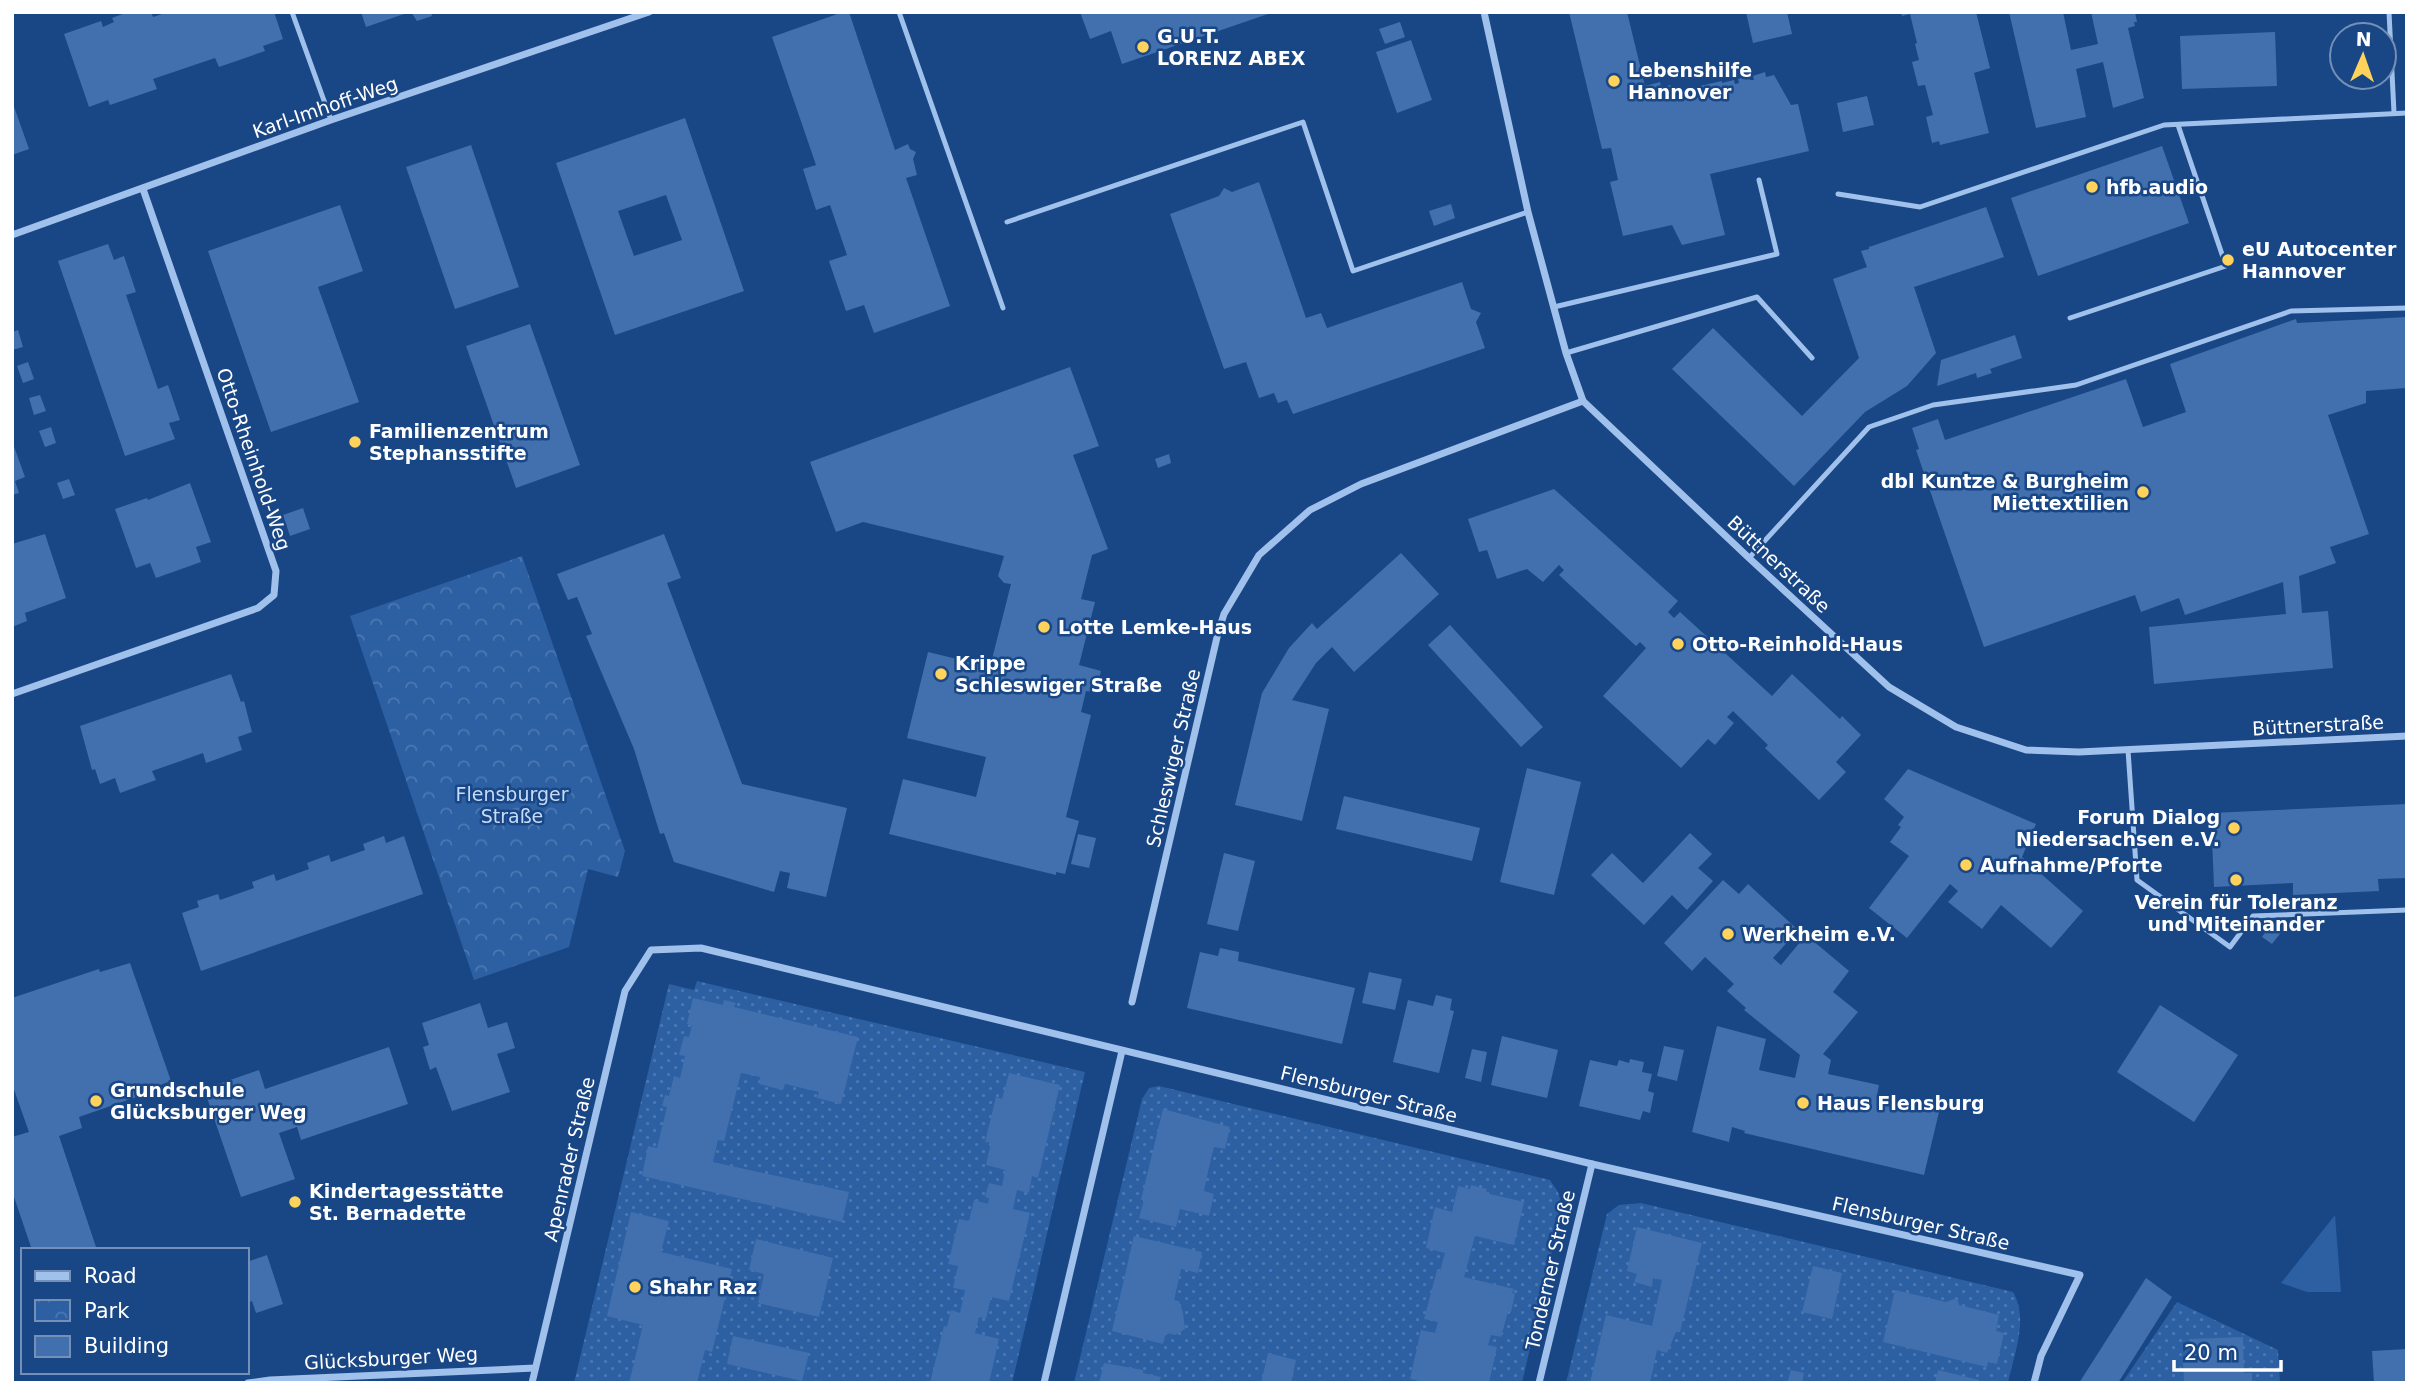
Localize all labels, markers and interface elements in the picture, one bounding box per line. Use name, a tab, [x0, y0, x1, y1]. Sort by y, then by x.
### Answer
north arrow	[2328, 21, 2398, 91]
place label: G.U.T. LORENZ ABEX	[1157, 25, 1306, 69]
text: N	[2355, 28, 2372, 50]
marker: G.U.T. LORENZ ABEX	[1135, 39, 1151, 55]
place label: Lebenshilfe Hannover	[1628, 59, 1752, 103]
street label: Karl-Imhoff-Weg	[250, 72, 400, 142]
marker: Lebenshilfe Hannover	[1606, 73, 1622, 89]
place label: hfb.audio	[2106, 176, 2208, 198]
marker: hfb.audio	[2084, 179, 2100, 195]
place label: eU Autocenter Hannover	[2242, 238, 2397, 282]
marker: eU Autocenter Hannover	[2220, 252, 2236, 268]
street label: Otto-Rheinhold-Weg	[212, 365, 296, 553]
place label: Familienzentrum Stephansstifte	[369, 420, 549, 464]
marker: Familienzentrum Stephansstifte	[347, 434, 363, 450]
place label: dbl Kuntze & Burgheim Miettextilien	[1881, 470, 2129, 514]
marker: dbl Kuntze & Burgheim Miettextilien	[2135, 484, 2151, 500]
street label: Büttnerstraße	[1723, 511, 1835, 617]
place label: Lotte Lemke-Haus	[1058, 616, 1252, 638]
marker: Lotte Lemke-Haus	[1036, 619, 1052, 635]
place label: Otto-Reinhold-Haus	[1692, 633, 1903, 655]
marker: Otto-Reinhold-Haus	[1670, 636, 1686, 652]
place label: Krippe Schleswiger Straße	[955, 652, 1162, 696]
marker: Krippe Schleswiger Straße	[933, 666, 949, 682]
street label: Schleswiger Straße	[1142, 667, 1204, 849]
street label: Büttnerstraße	[2252, 711, 2384, 739]
park label: Flensburger Straße	[456, 783, 569, 827]
place label: Forum Dialog Niedersachsen e.V.	[2016, 806, 2220, 850]
marker: Forum Dialog Niedersachsen e.V.	[2226, 820, 2242, 836]
place label: Aufnahme/Pforte	[1980, 854, 2163, 876]
marker: Aufnahme/Pforte	[1958, 857, 1974, 873]
marker: Verein für Toleranz und Miteinander	[2228, 872, 2244, 888]
place label: Verein für Toleranz und Miteinander	[2135, 891, 2337, 935]
place label: Werkheim e.V.	[1742, 923, 1896, 945]
marker: Werkheim e.V.	[1720, 926, 1736, 942]
street label: Flensburger Straße	[1278, 1061, 1460, 1127]
street label: Apenrader Straße	[539, 1074, 599, 1244]
place label: Grundschule Glücksburger Weg	[110, 1079, 307, 1123]
place label: Haus Flensburg	[1817, 1092, 1984, 1114]
marker: Grundschule Glücksburger Weg	[88, 1093, 104, 1109]
marker: Haus Flensburg	[1795, 1095, 1811, 1111]
place label: Kindertagesstätte St. Bernadette	[309, 1180, 504, 1224]
street label: Tonderner Straße	[1521, 1188, 1579, 1353]
street label: Flensburger Straße	[1830, 1192, 2012, 1254]
marker: Kindertagesstätte St. Bernadette	[287, 1194, 303, 1210]
legend	[21, 1248, 248, 1374]
text: Road	[84, 1264, 137, 1288]
place label: Shahr Raz	[649, 1276, 757, 1298]
marker: Shahr Raz	[627, 1279, 643, 1295]
text: Park	[84, 1299, 130, 1323]
scale bar	[2174, 1328, 2281, 1372]
text: Building	[84, 1334, 169, 1358]
text: 20 m	[2184, 1341, 2238, 1365]
street label: Glücksburger Weg	[304, 1342, 478, 1374]

